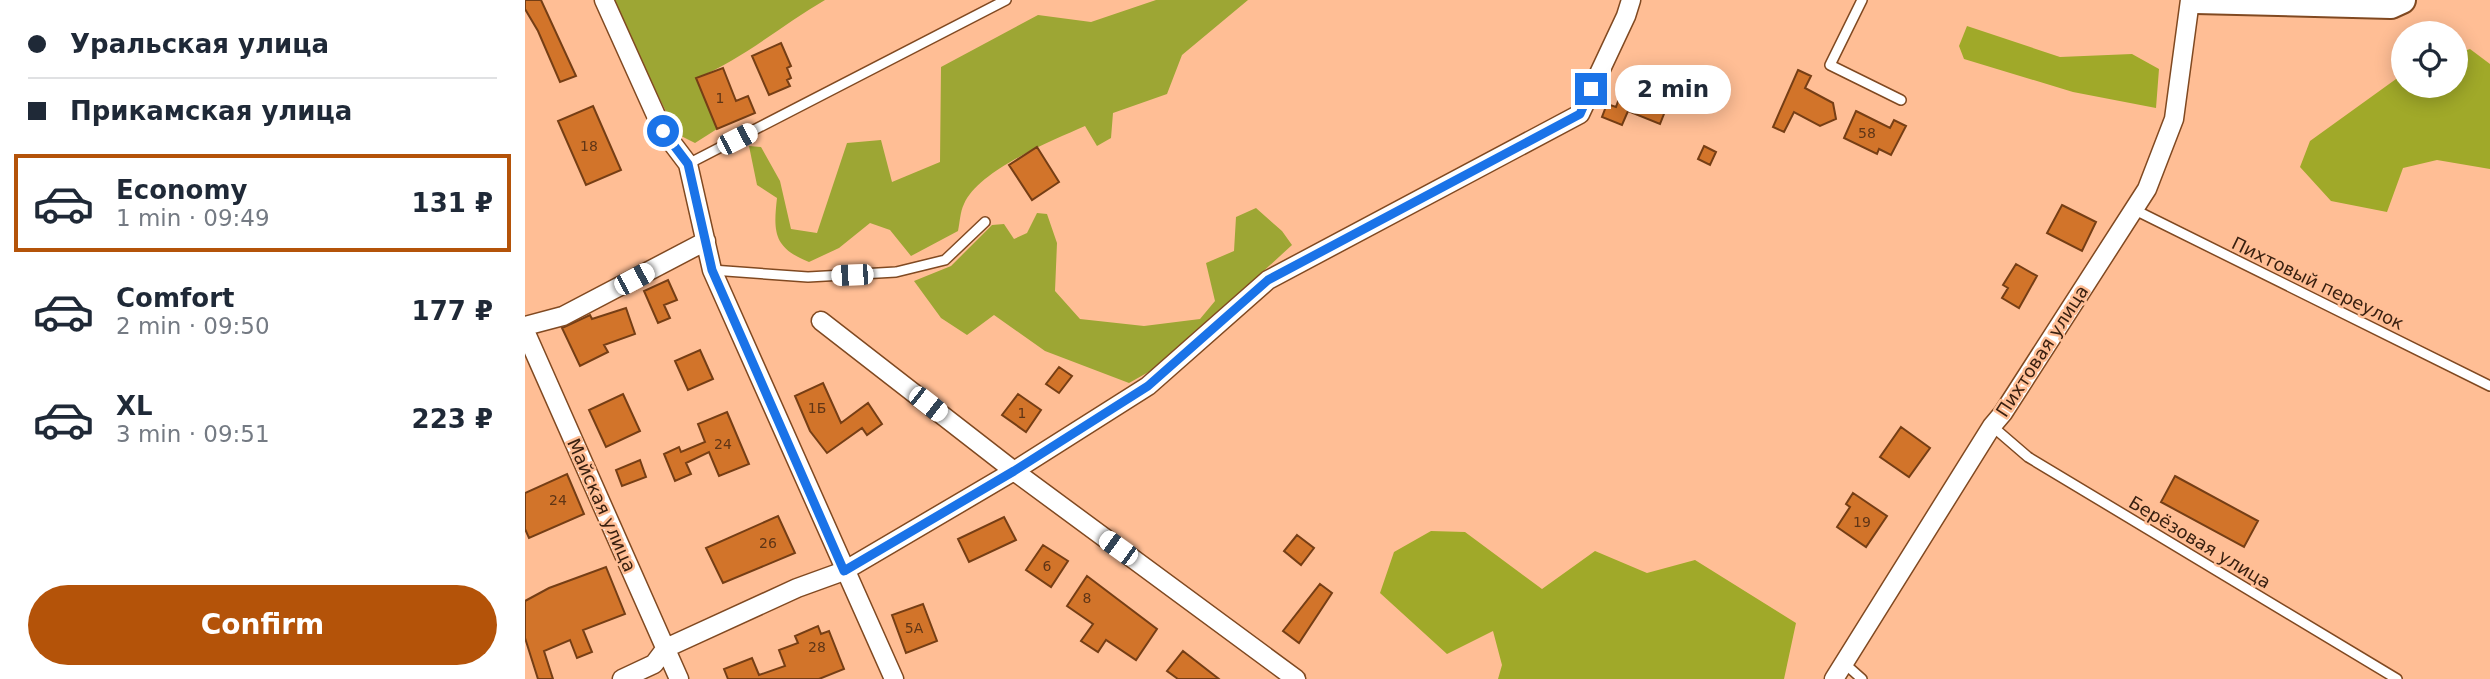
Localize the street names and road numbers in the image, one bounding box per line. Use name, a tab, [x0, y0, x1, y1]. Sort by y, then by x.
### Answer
street label: Пихтовый переулок	[2228, 232, 2408, 334]
street label: Пихтовая улица	[1992, 281, 2092, 421]
street label: Майская улица	[563, 435, 641, 575]
street label: Берёзовая улица	[2125, 491, 2275, 593]

